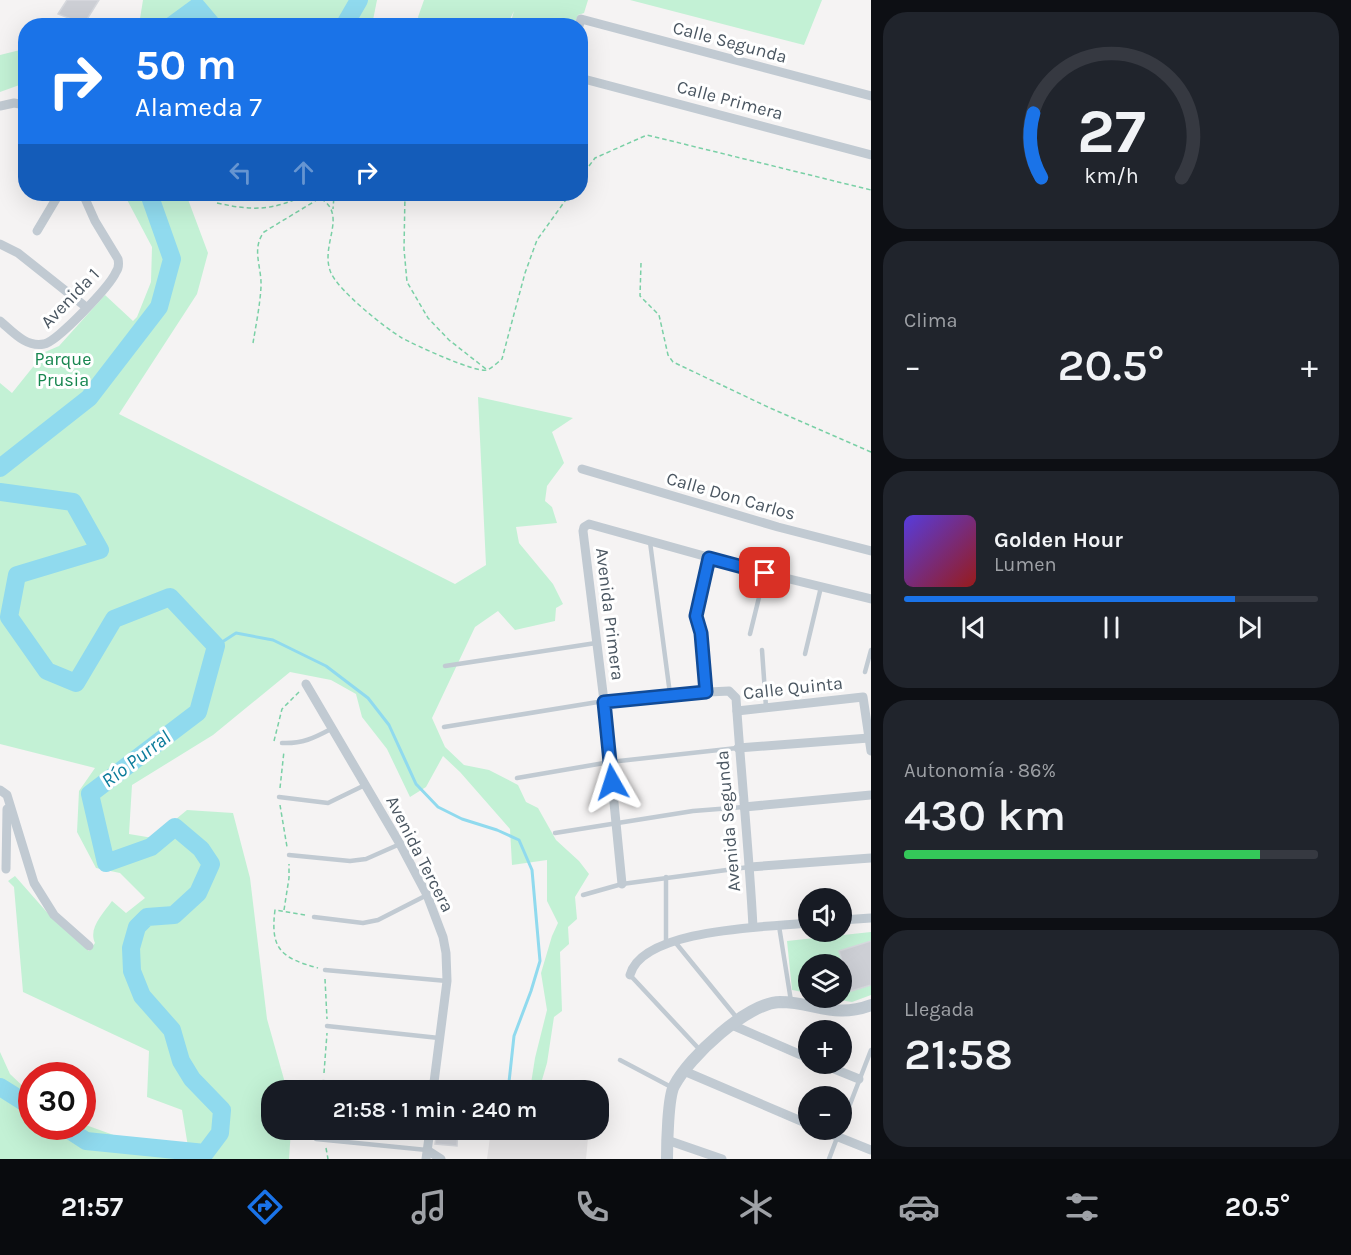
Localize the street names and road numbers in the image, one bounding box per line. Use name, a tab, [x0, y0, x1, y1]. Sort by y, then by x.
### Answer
street label: Calle Segunda	[671, 16, 789, 68]
street label: Calle Primera	[675, 75, 785, 125]
street label: Avenida 1	[36, 263, 104, 333]
street label: Calle Don Carlos	[664, 467, 798, 525]
street label: Avenida Primera	[591, 546, 629, 682]
street label: Calle Quinta	[742, 672, 844, 704]
street label: Avenida Segunda	[711, 749, 745, 893]
street label: Avenida Tercera	[381, 792, 459, 916]

